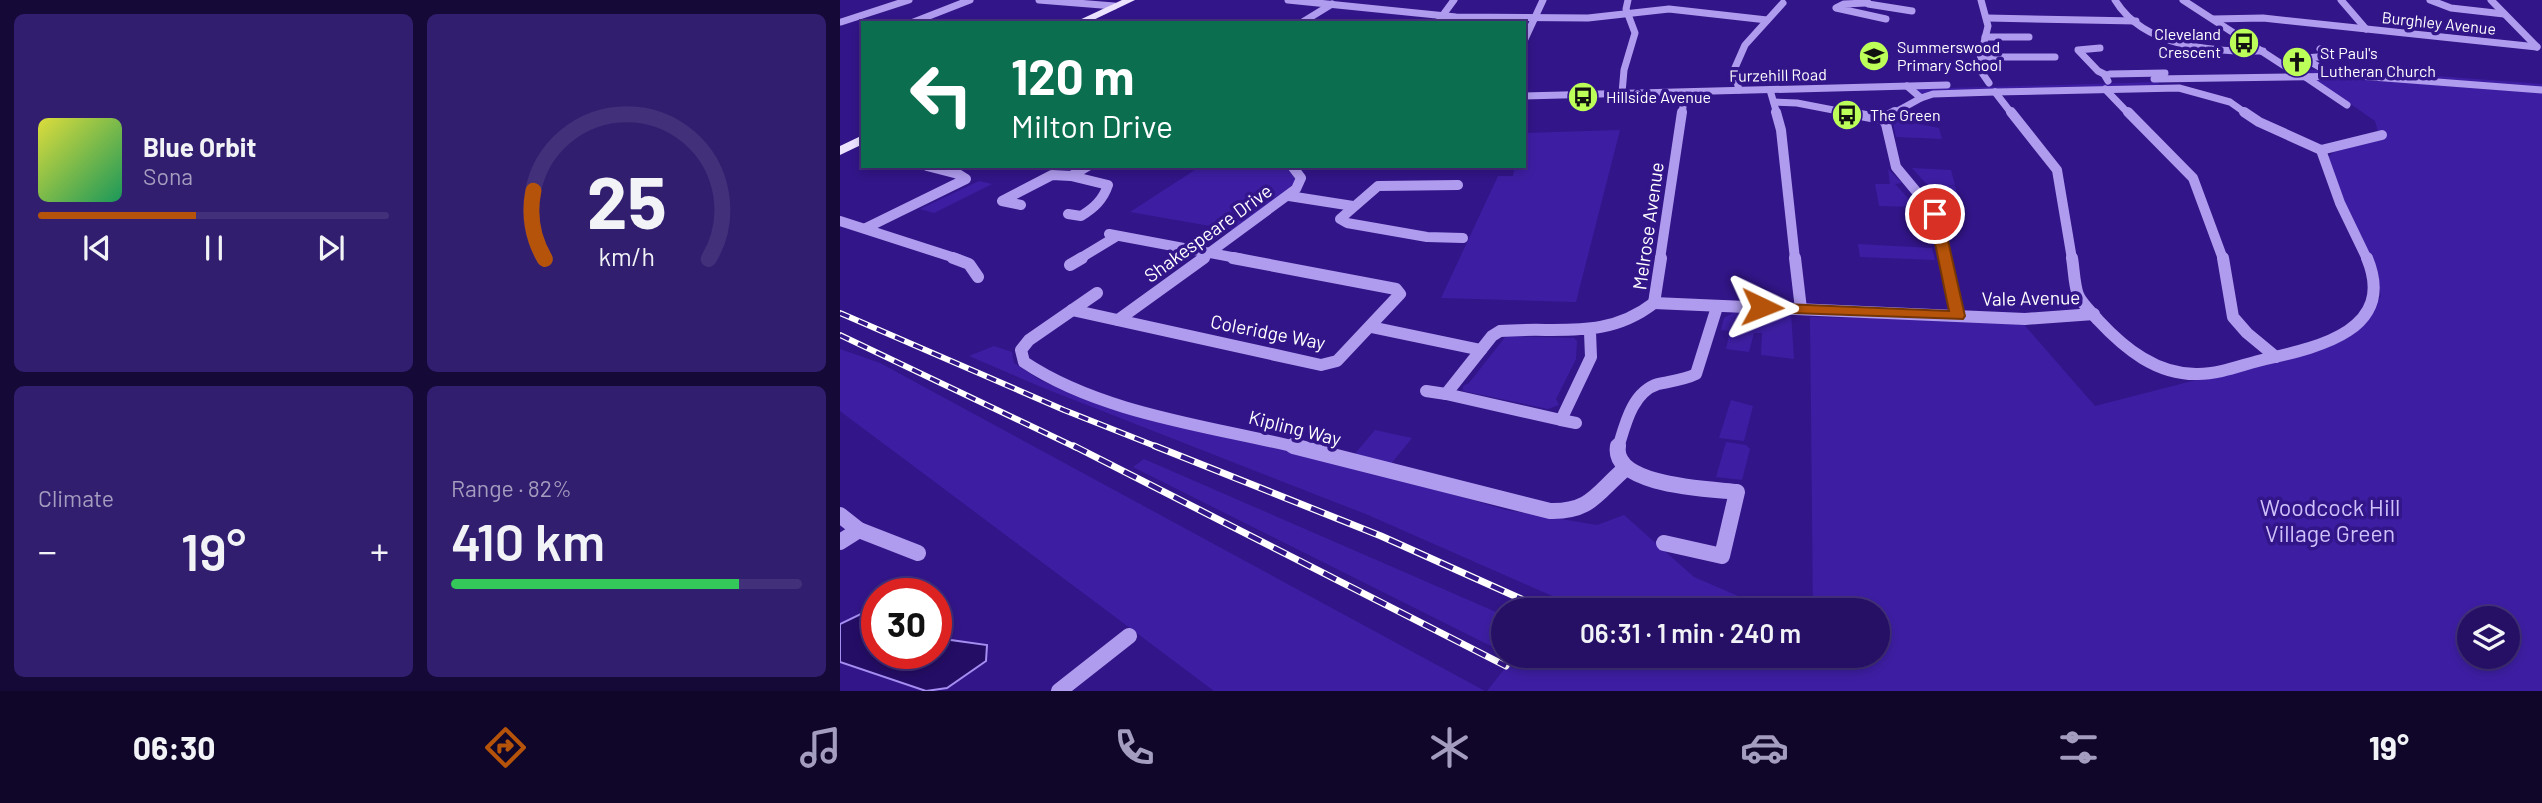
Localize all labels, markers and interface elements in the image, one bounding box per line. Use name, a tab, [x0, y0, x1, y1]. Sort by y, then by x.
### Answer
street label: Burghley Avenue	[2381, 7, 2497, 38]
place label: Cleveland Crescent	[2154, 24, 2221, 61]
bus stop icon: Cleveland Crescent	[2227, 26, 2261, 60]
place label: Summerswood Primary School	[1897, 37, 2002, 74]
school or university icon: Summerswood Primary School	[1857, 39, 1891, 73]
place label: St Paul's Lutheran Church	[2320, 43, 2436, 80]
church icon: St Paul's Lutheran Church	[2280, 45, 2314, 79]
text: 120 m	[1011, 46, 1134, 105]
icon: left	[896, 49, 987, 140]
street label: Furzehill Road	[1729, 64, 1827, 85]
bus stop icon: Hillside Avenue	[1566, 80, 1600, 114]
place label: Hillside Avenue	[1606, 87, 1711, 106]
bus stop icon: The Green	[1830, 98, 1864, 132]
place label: The Green	[1870, 105, 1941, 124]
text: Milton Drive	[1011, 106, 1173, 144]
text: Blue Orbit	[143, 131, 256, 162]
text: 25	[586, 156, 667, 244]
street label: Melrose Avenue	[1627, 161, 1668, 291]
text: Sona	[143, 162, 193, 190]
street label: Shakespeare Drive	[1139, 178, 1276, 287]
pin	[1905, 184, 1965, 244]
icon: arrive	[1916, 195, 1954, 233]
icon: previous	[78, 229, 116, 267]
icon: pause	[195, 229, 233, 267]
icon: next	[312, 229, 350, 267]
text: km/h	[598, 241, 655, 271]
position arrow	[1725, 270, 1799, 344]
street label: Vale Avenue	[1981, 285, 2081, 310]
street label: Coleridge Way	[1209, 309, 1328, 354]
street label: Kipling Way	[1246, 405, 1344, 450]
text: Range · 82%	[451, 474, 572, 502]
text: Climate	[38, 484, 114, 512]
park label: Woodcock Hill Village Green	[2260, 493, 2400, 547]
text: 410 km	[451, 509, 605, 571]
text: 19°	[181, 519, 246, 581]
text: −	[38, 527, 57, 573]
text: +	[370, 527, 389, 573]
speed limit sign: 30	[861, 578, 952, 669]
map controls	[2457, 606, 2520, 669]
button: layers	[2457, 606, 2520, 669]
text: 06:31 · 1 min · 240 m	[1580, 617, 1801, 648]
icon: directions	[481, 723, 530, 772]
icon: music	[796, 723, 845, 772]
icon: phone	[1110, 723, 1159, 772]
icon: climate	[1425, 723, 1474, 772]
icon: car	[1740, 723, 1789, 772]
icon: filters	[2054, 723, 2103, 772]
text: 06:30	[133, 728, 215, 766]
text: 19°	[2369, 728, 2409, 766]

